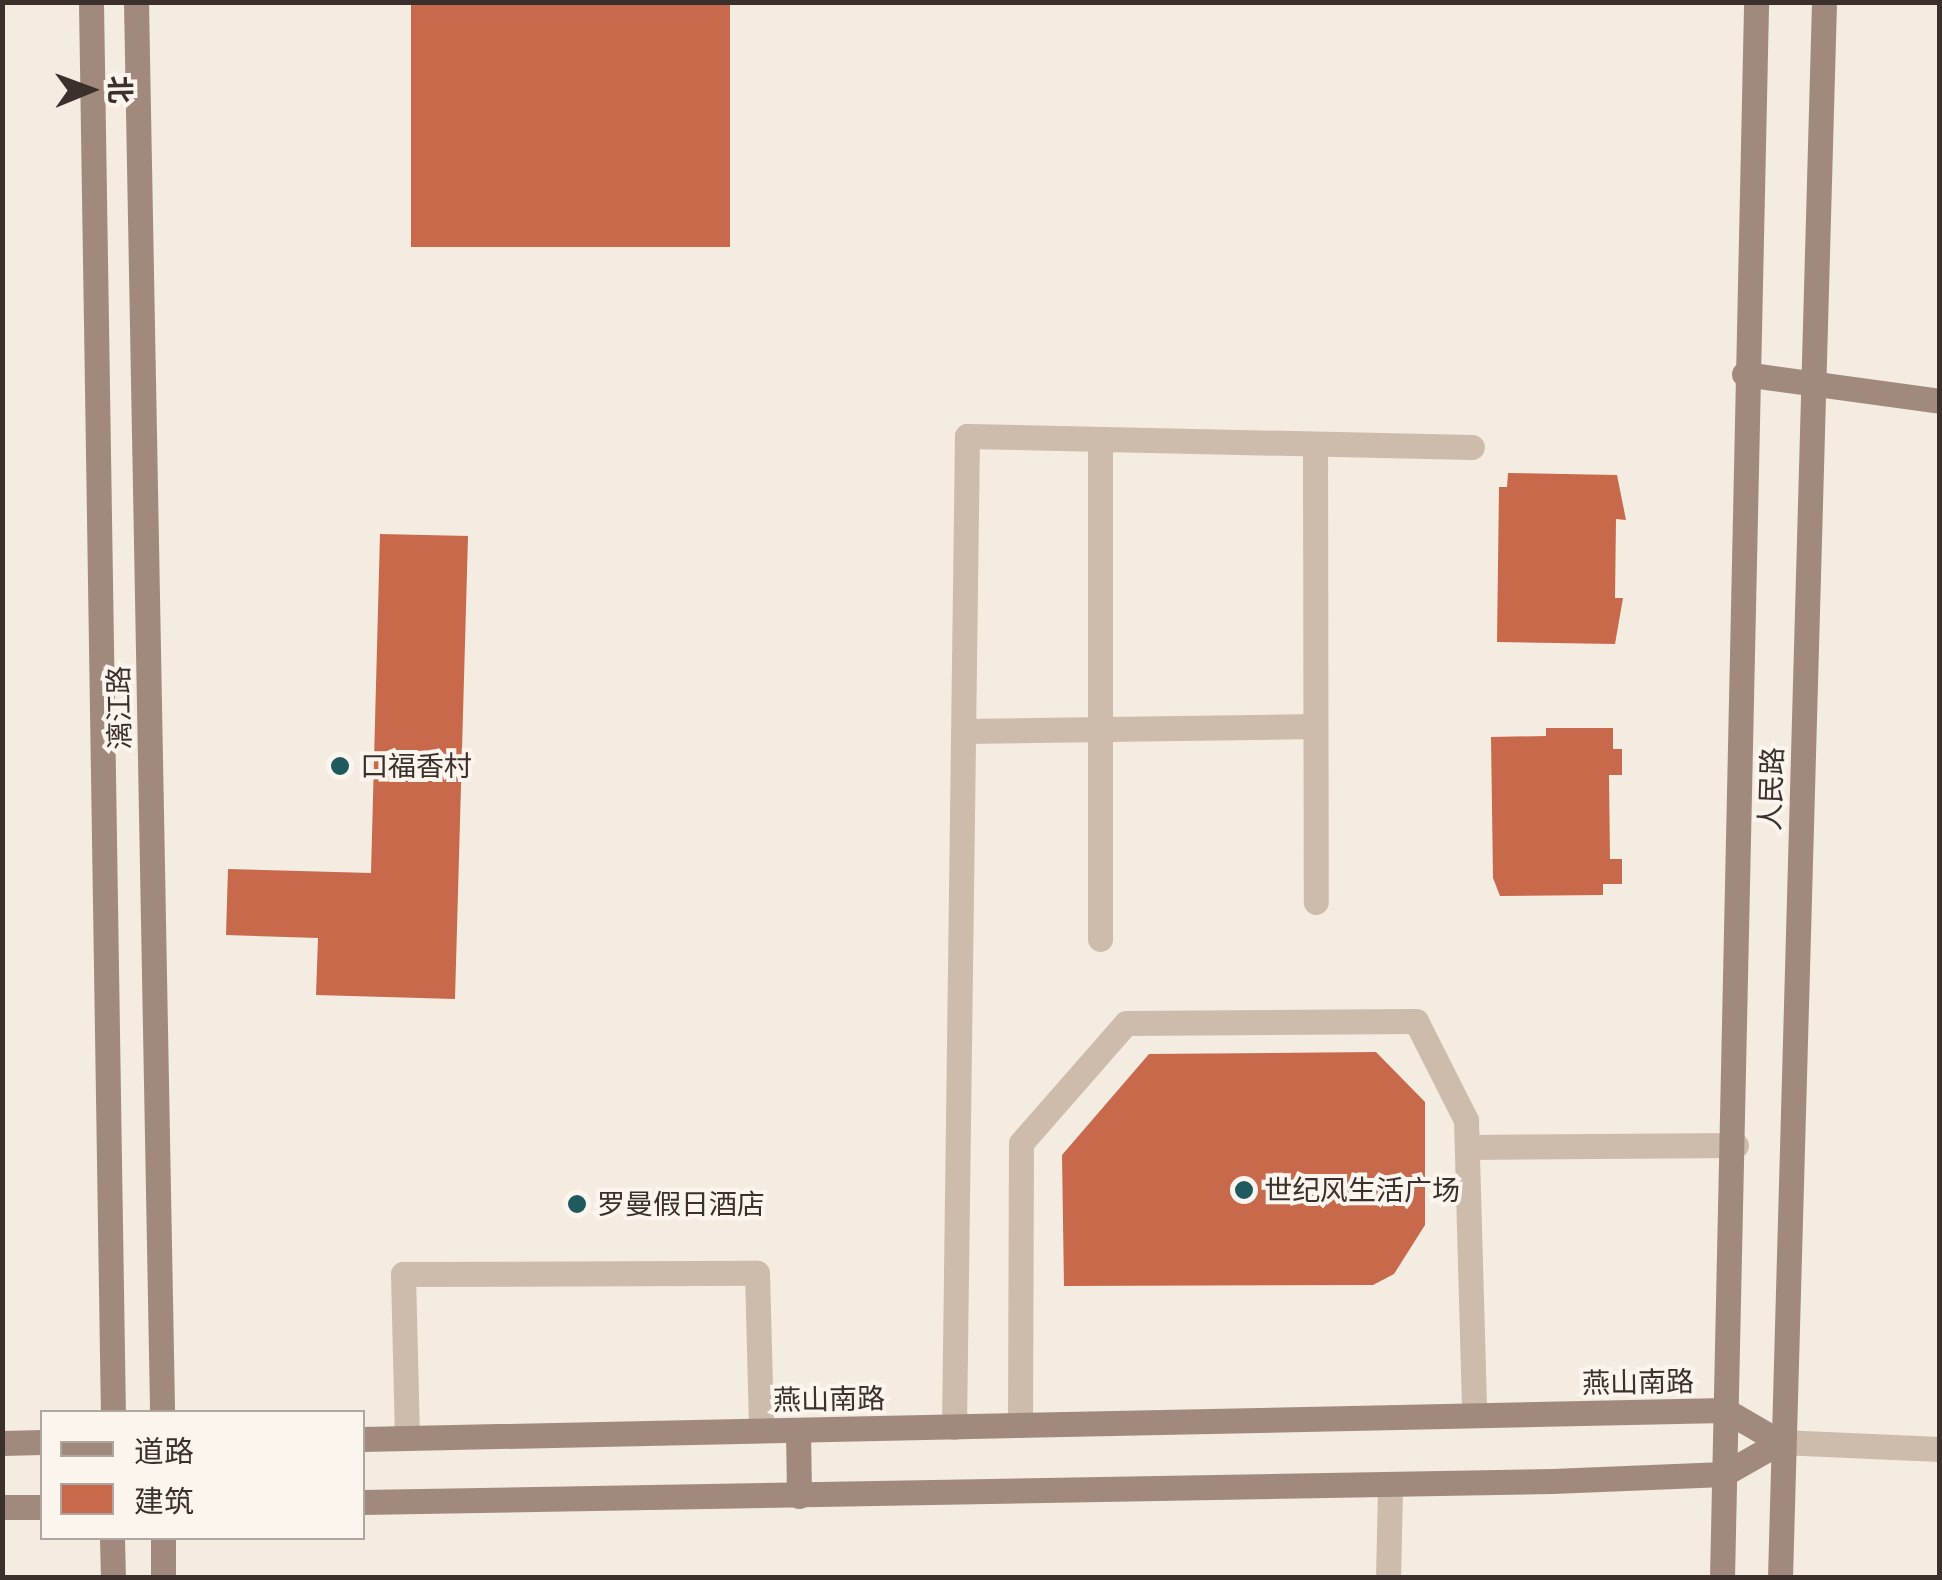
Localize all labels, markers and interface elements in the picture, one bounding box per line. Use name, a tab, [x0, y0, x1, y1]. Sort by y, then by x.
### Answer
north arrow	[40, 40, 140, 140]
text: 北	[103, 75, 137, 104]
street label: 漓江路	[101, 666, 137, 750]
street label: 人民路	[1753, 746, 1789, 832]
place label: 口福香村	[360, 749, 472, 783]
marker: 口福香村	[329, 755, 351, 777]
place label: 世纪风生活广场	[1264, 1173, 1460, 1207]
marker: 世纪风生活广场	[1233, 1179, 1255, 1201]
place label: 罗曼假日酒店	[597, 1187, 765, 1221]
marker: 罗曼假日酒店	[566, 1193, 588, 1215]
street label: 燕山南路	[1582, 1364, 1694, 1400]
street label: 燕山南路	[773, 1381, 885, 1417]
legend	[40, 1410, 365, 1540]
text: 道路	[134, 1433, 194, 1470]
text: 建筑	[134, 1483, 194, 1520]

